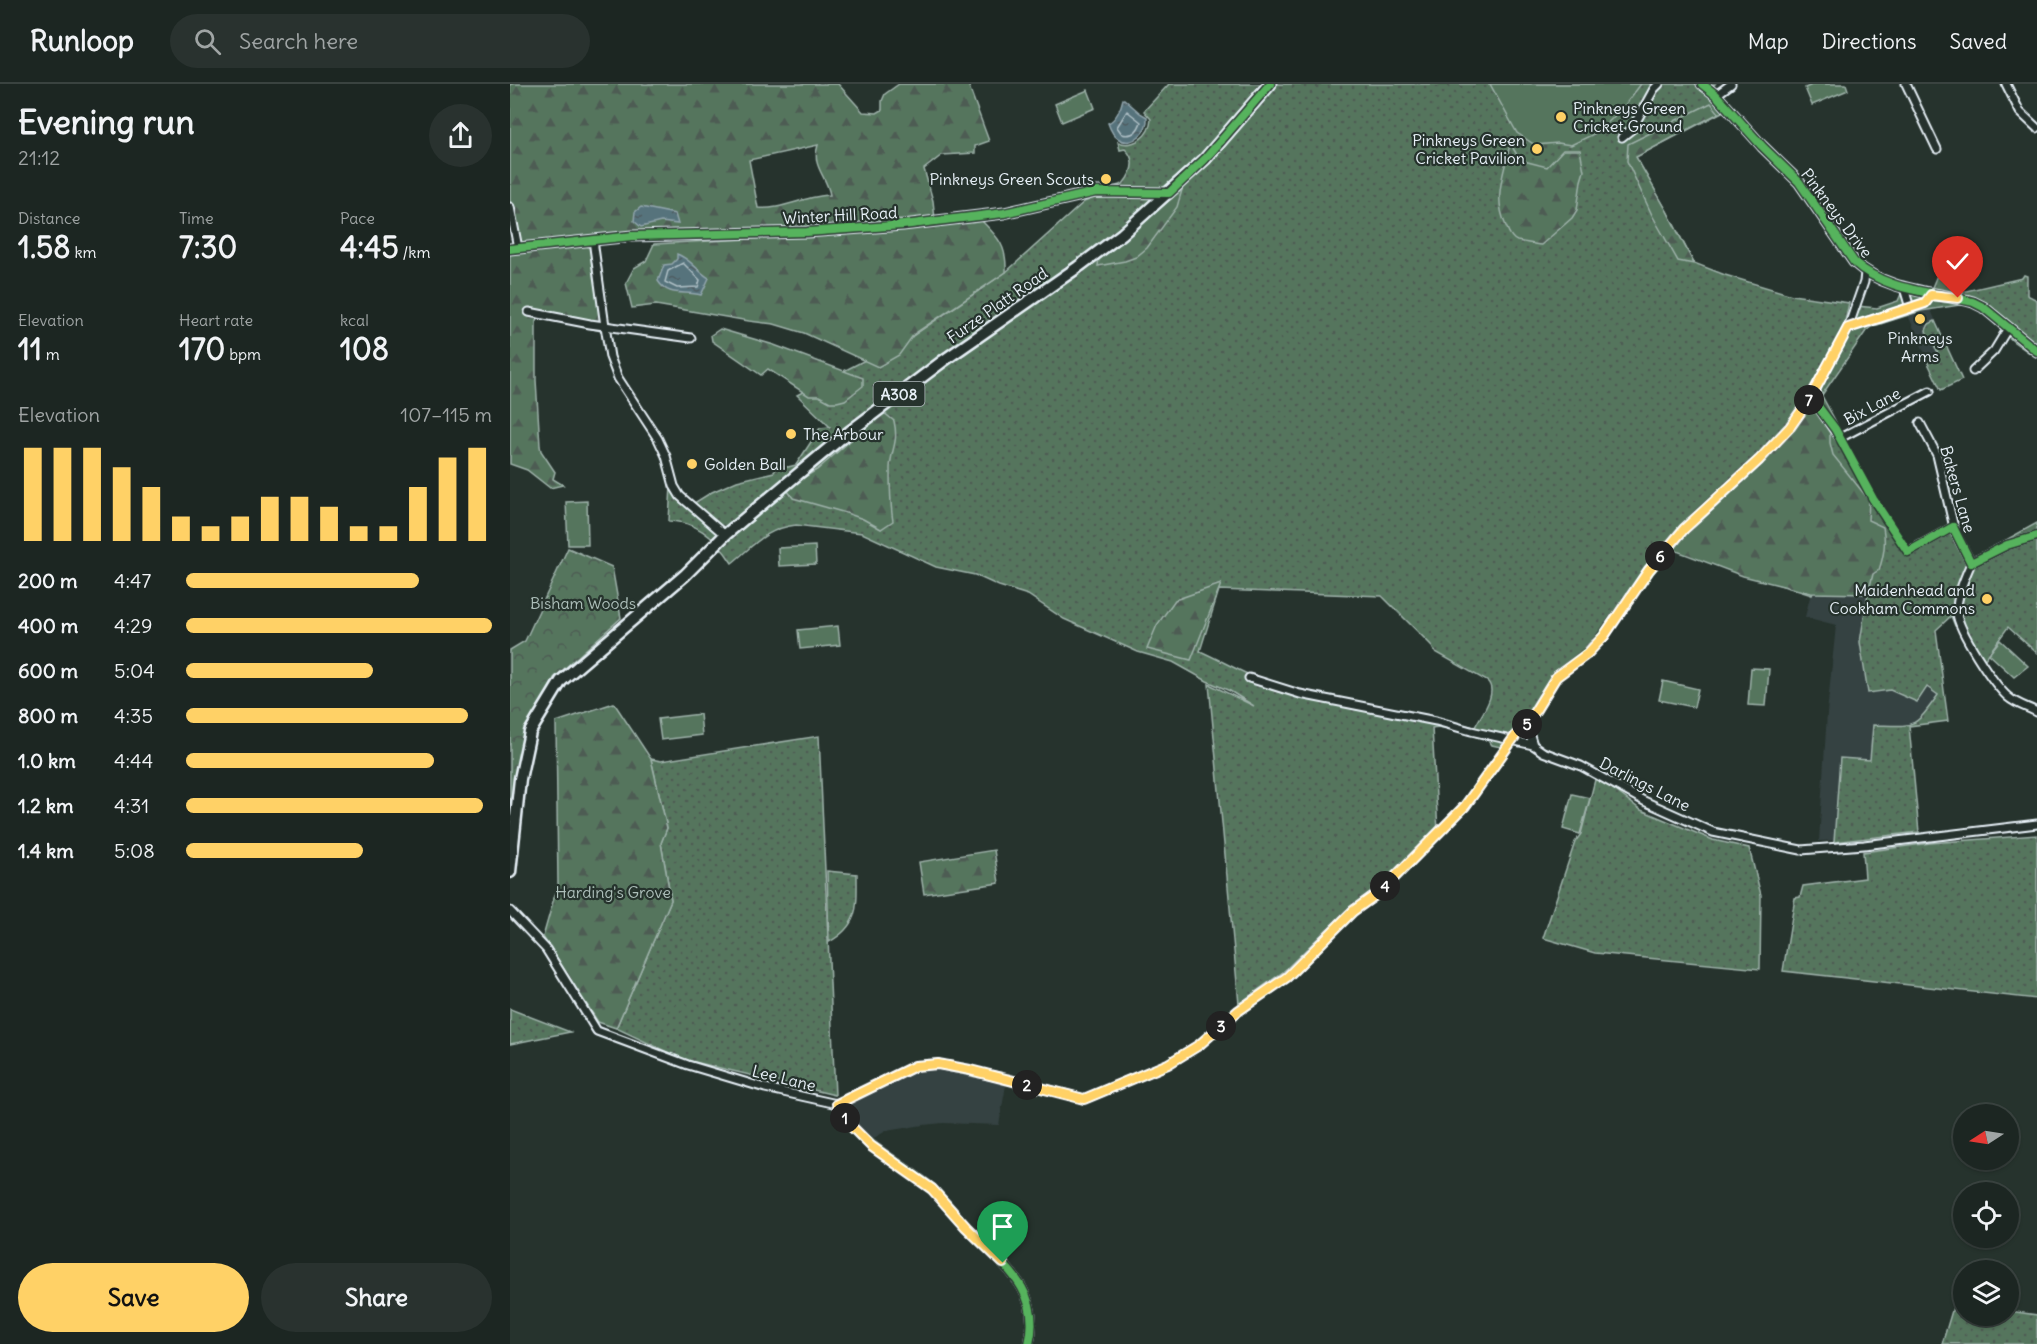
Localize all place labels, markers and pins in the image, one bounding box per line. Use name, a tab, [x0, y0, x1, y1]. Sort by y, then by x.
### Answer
place label: Pinkneys Green Cricket Ground	[1573, 98, 1686, 136]
marker: Pinkneys Green Cricket Ground	[1554, 110, 1568, 124]
place label: Pinkneys Green Cricket Pavilion	[1412, 130, 1525, 168]
marker: Pinkneys Green Cricket Pavilion	[1530, 142, 1544, 156]
place label: Pinkneys Green Scouts	[929, 169, 1094, 189]
marker: Pinkneys Green Scouts	[1099, 172, 1113, 186]
pin	[1932, 236, 1983, 298]
marker: Pinkneys Arms	[1913, 312, 1927, 326]
place label: Pinkneys Arms	[1888, 328, 1952, 366]
pin: 7	[1794, 385, 1824, 415]
place label: The Arbour	[803, 424, 884, 444]
marker: The Arbour	[784, 427, 798, 441]
place label: Golden Ball	[704, 454, 786, 474]
marker: Golden Ball	[685, 457, 699, 471]
pin: 6	[1645, 541, 1675, 571]
place label: Maidenhead and Cookham Commons	[1829, 580, 1975, 618]
marker: Maidenhead and Cookham Commons	[1980, 592, 1994, 606]
pin: 5	[1512, 709, 1542, 739]
pin: 4	[1370, 871, 1400, 901]
pin: 3	[1206, 1011, 1236, 1041]
pin: 2	[1012, 1070, 1042, 1100]
pin: 1	[830, 1103, 860, 1133]
pin	[977, 1201, 1028, 1263]

